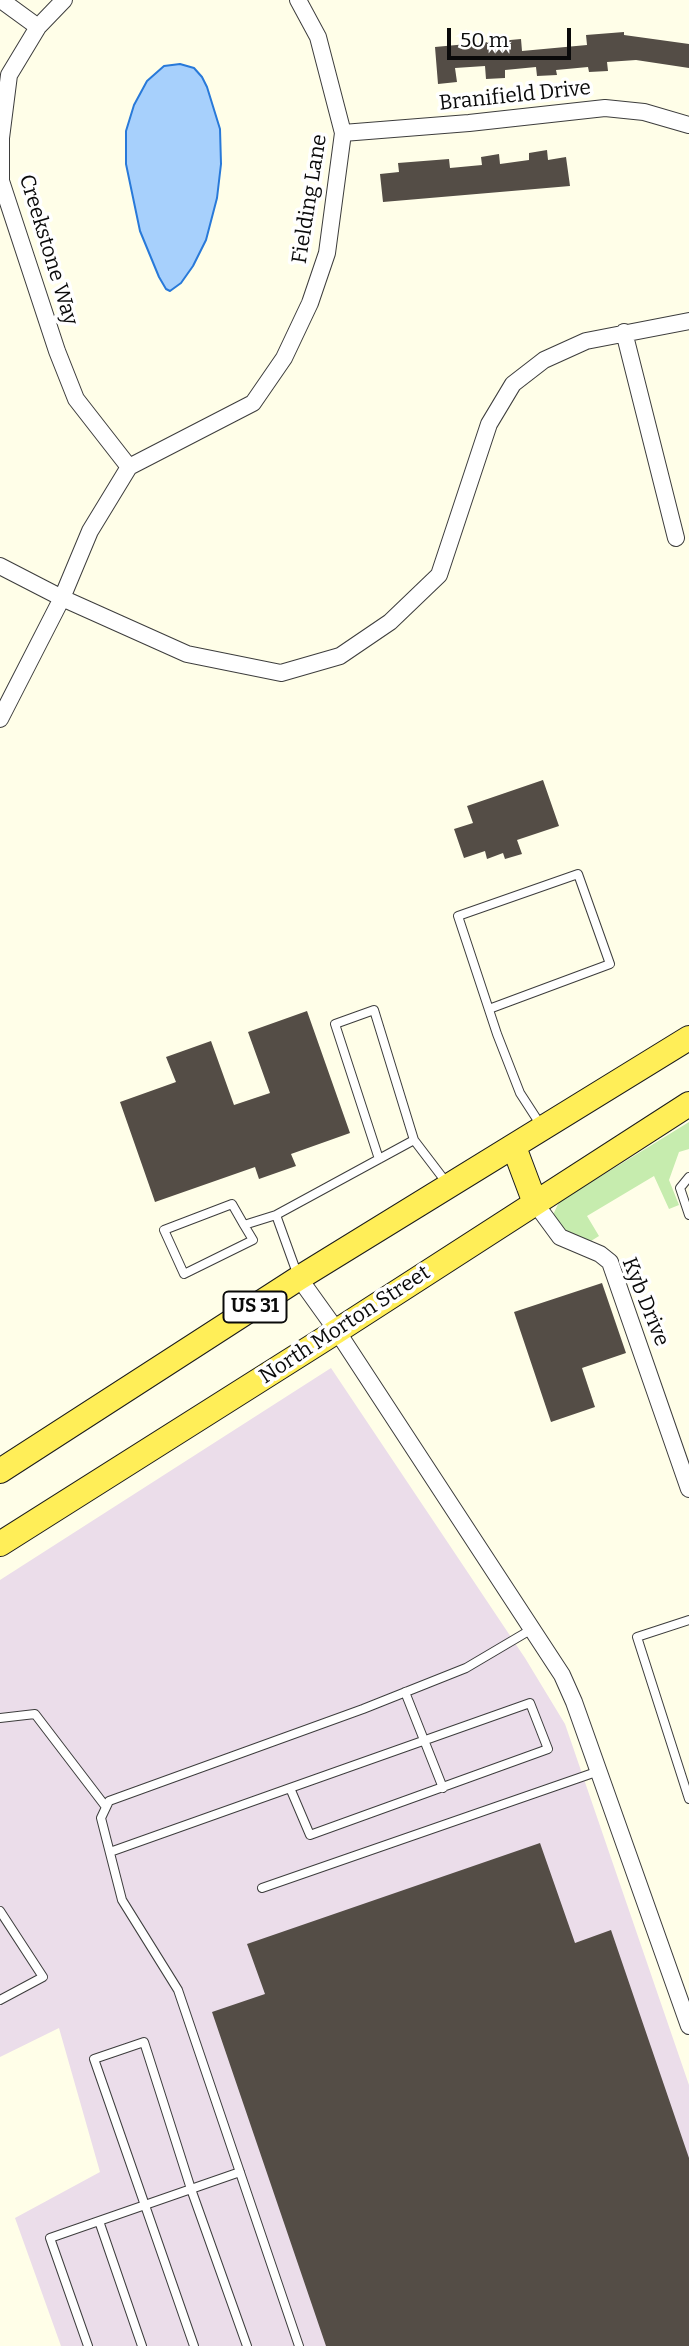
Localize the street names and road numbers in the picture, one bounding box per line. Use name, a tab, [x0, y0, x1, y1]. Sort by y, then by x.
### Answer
street label: Branifield Drive	[438, 75, 592, 117]
street label: Fielding Lane	[287, 132, 333, 266]
street label: Creekstone Way	[13, 172, 83, 328]
street label: Kyb Drive	[616, 1254, 674, 1350]
street label: North Morton Street	[255, 1260, 435, 1390]
road number: US 31	[224, 1292, 286, 1322]

